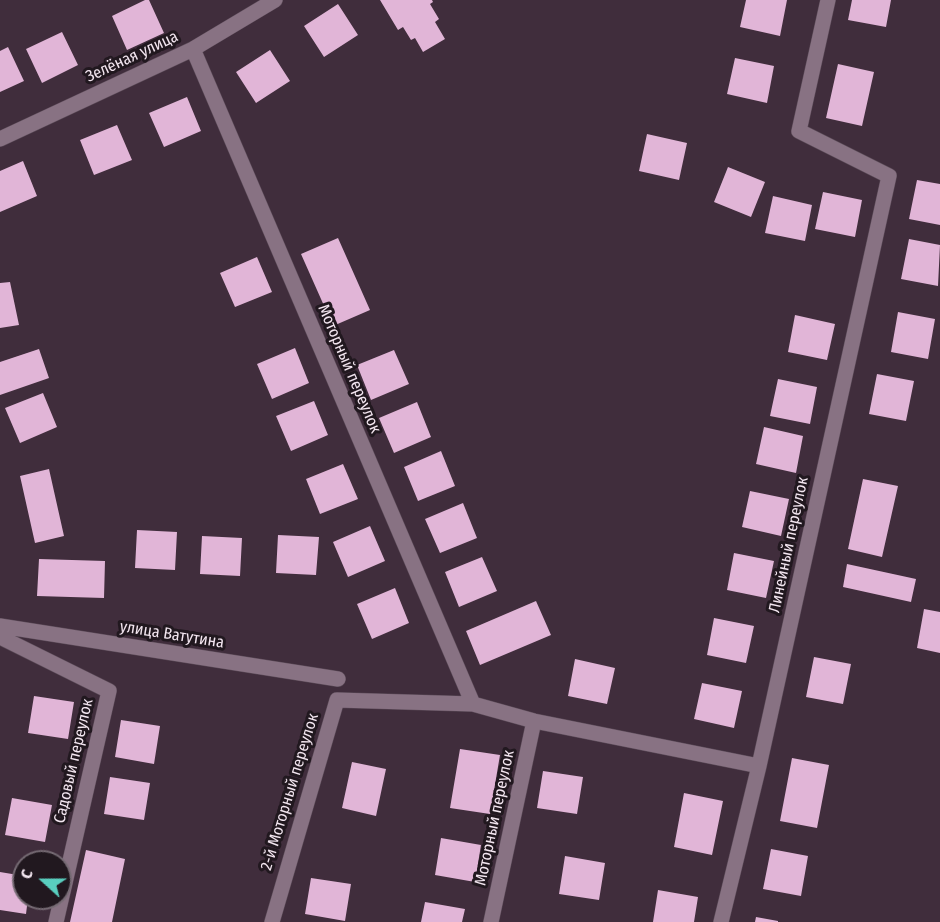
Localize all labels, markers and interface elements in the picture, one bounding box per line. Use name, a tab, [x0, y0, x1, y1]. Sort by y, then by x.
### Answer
street label: Зелёная улица	[83, 27, 181, 87]
street label: Моторный переулок	[313, 302, 385, 436]
street label: Линейный переулок	[765, 475, 813, 615]
street label: улица Ватутина	[119, 617, 225, 653]
street label: Садовый переулок	[50, 697, 98, 825]
street label: 2-й Моторный переулок	[257, 711, 323, 873]
street label: Моторный переулок	[471, 749, 519, 887]
north arrow	[12, 850, 72, 910]
text: С	[16, 867, 37, 881]

